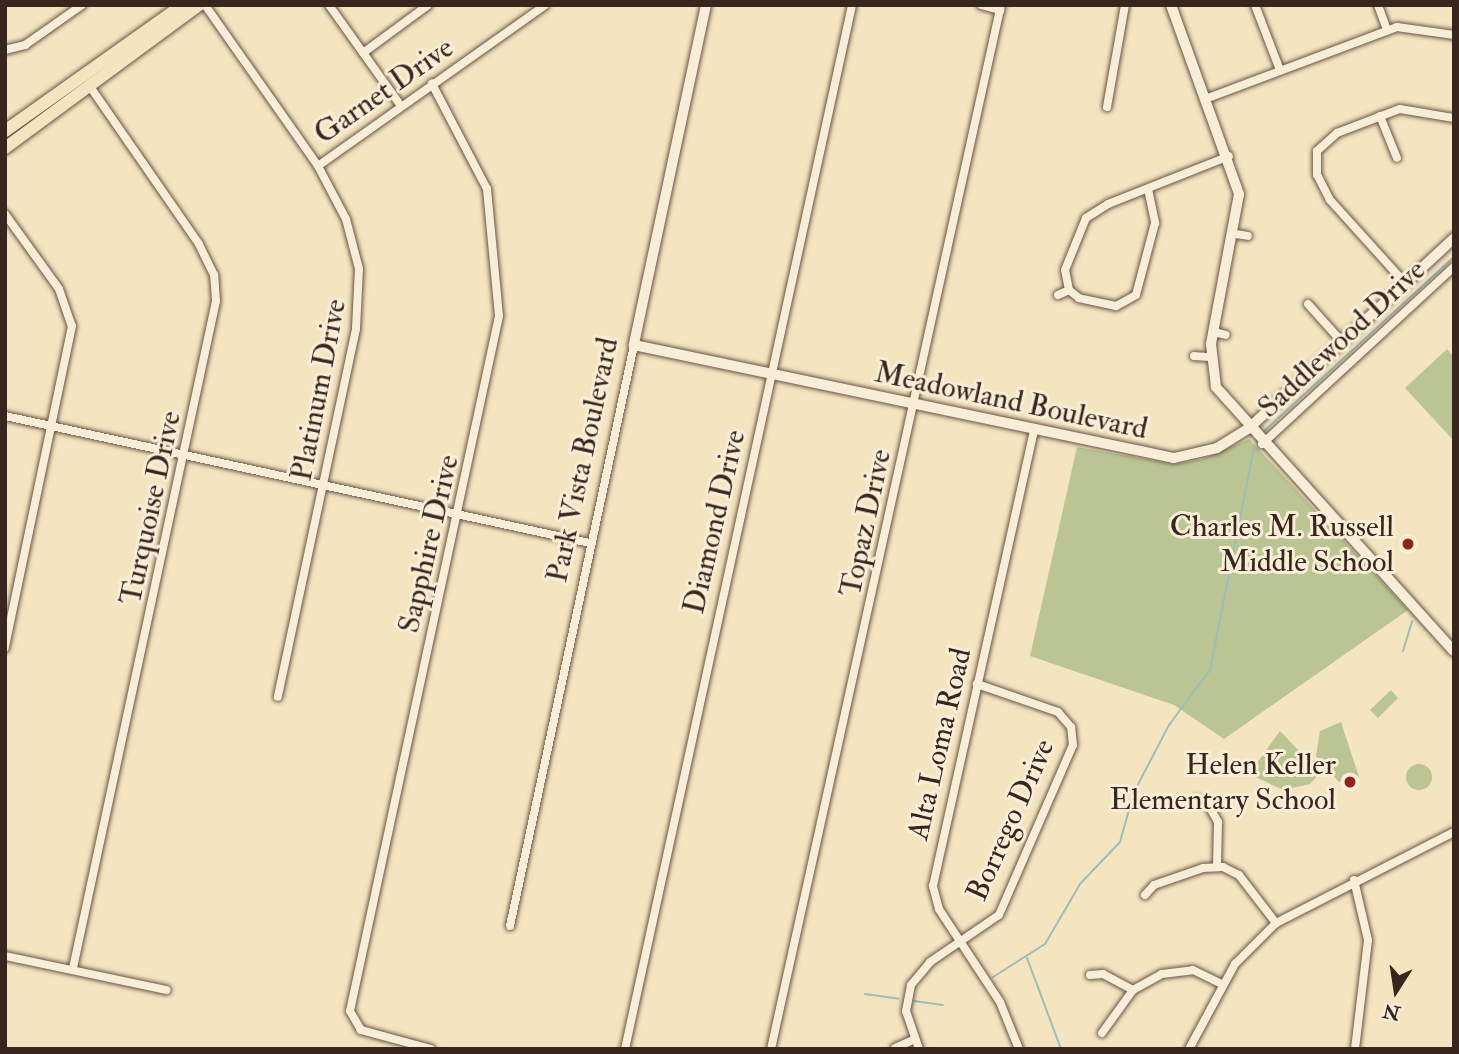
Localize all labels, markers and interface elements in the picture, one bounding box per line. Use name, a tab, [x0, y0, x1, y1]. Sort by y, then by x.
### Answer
street label: Garnet Drive	[308, 30, 460, 152]
street label: Saddlewood Drive	[1251, 252, 1433, 426]
street label: Platinum Drive	[284, 296, 354, 484]
street label: Park Vista Boulevard	[539, 334, 627, 586]
street label: Meadowland Boulevard	[871, 355, 1151, 447]
street label: Turquoise Drive	[113, 408, 189, 608]
street label: Diamond Drive	[676, 427, 754, 617]
street label: Topaz Drive	[833, 446, 899, 600]
street label: Sapphire Drive	[391, 452, 467, 636]
place label: Charles M. Russell Middle School	[1170, 509, 1394, 580]
marker: Charles M. Russell Middle School	[1400, 536, 1416, 552]
street label: Alta Loma Road	[900, 645, 980, 843]
street label: Borrego Drive	[959, 734, 1063, 906]
place label: Helen Keller Elementary School	[1110, 747, 1336, 818]
marker: Helen Keller Elementary School	[1342, 774, 1358, 790]
north arrow	[1361, 956, 1431, 1026]
text: N	[1381, 998, 1402, 1025]

